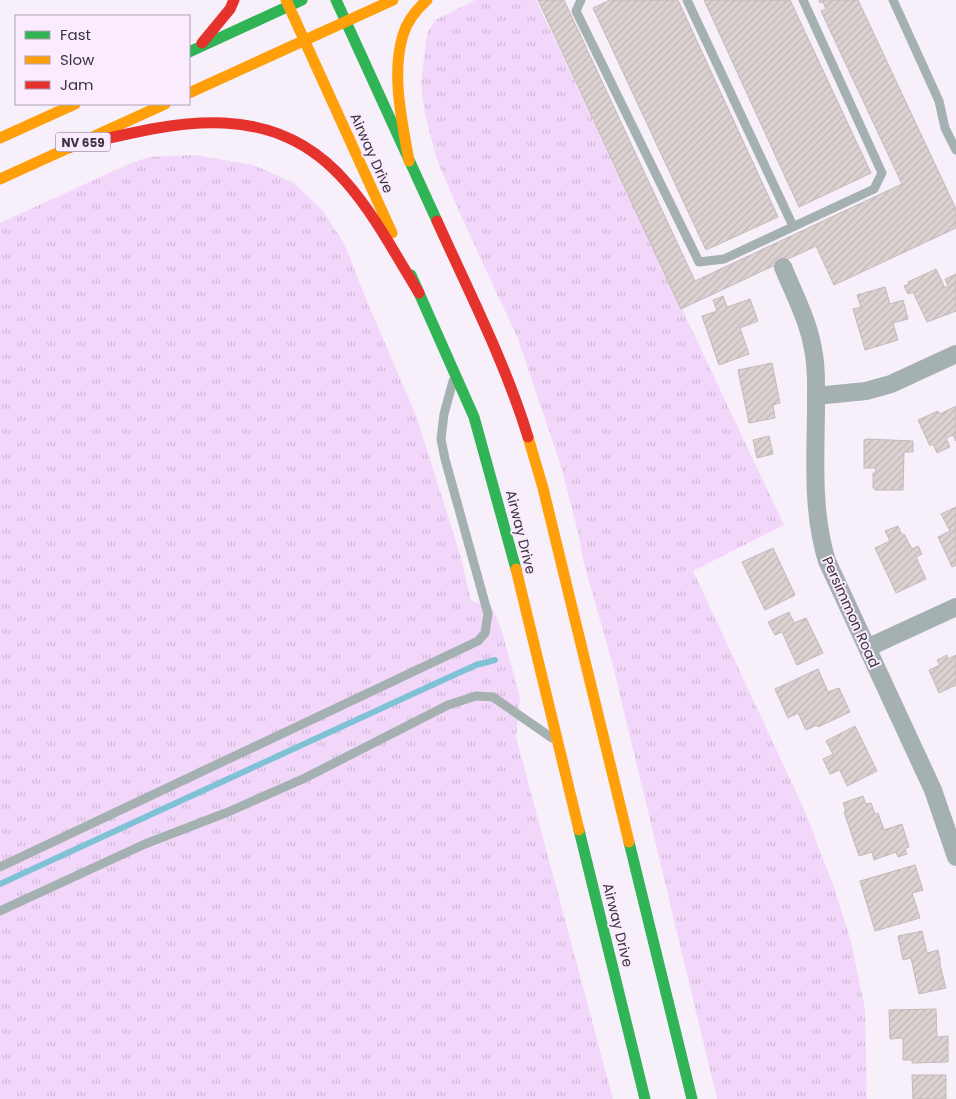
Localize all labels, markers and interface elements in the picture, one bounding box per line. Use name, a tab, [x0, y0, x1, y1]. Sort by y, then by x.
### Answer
legend	[15, 15, 190, 105]
text: Fast	[60, 24, 91, 45]
text: Slow	[60, 49, 95, 70]
text: Jam	[60, 74, 94, 95]
street label: Airway Drive	[345, 110, 399, 197]
road number: NV 659	[56, 132, 110, 152]
street label: Airway Drive	[501, 488, 541, 576]
street label: Persimmon Road	[818, 553, 884, 671]
street label: Airway Drive	[598, 881, 638, 969]

